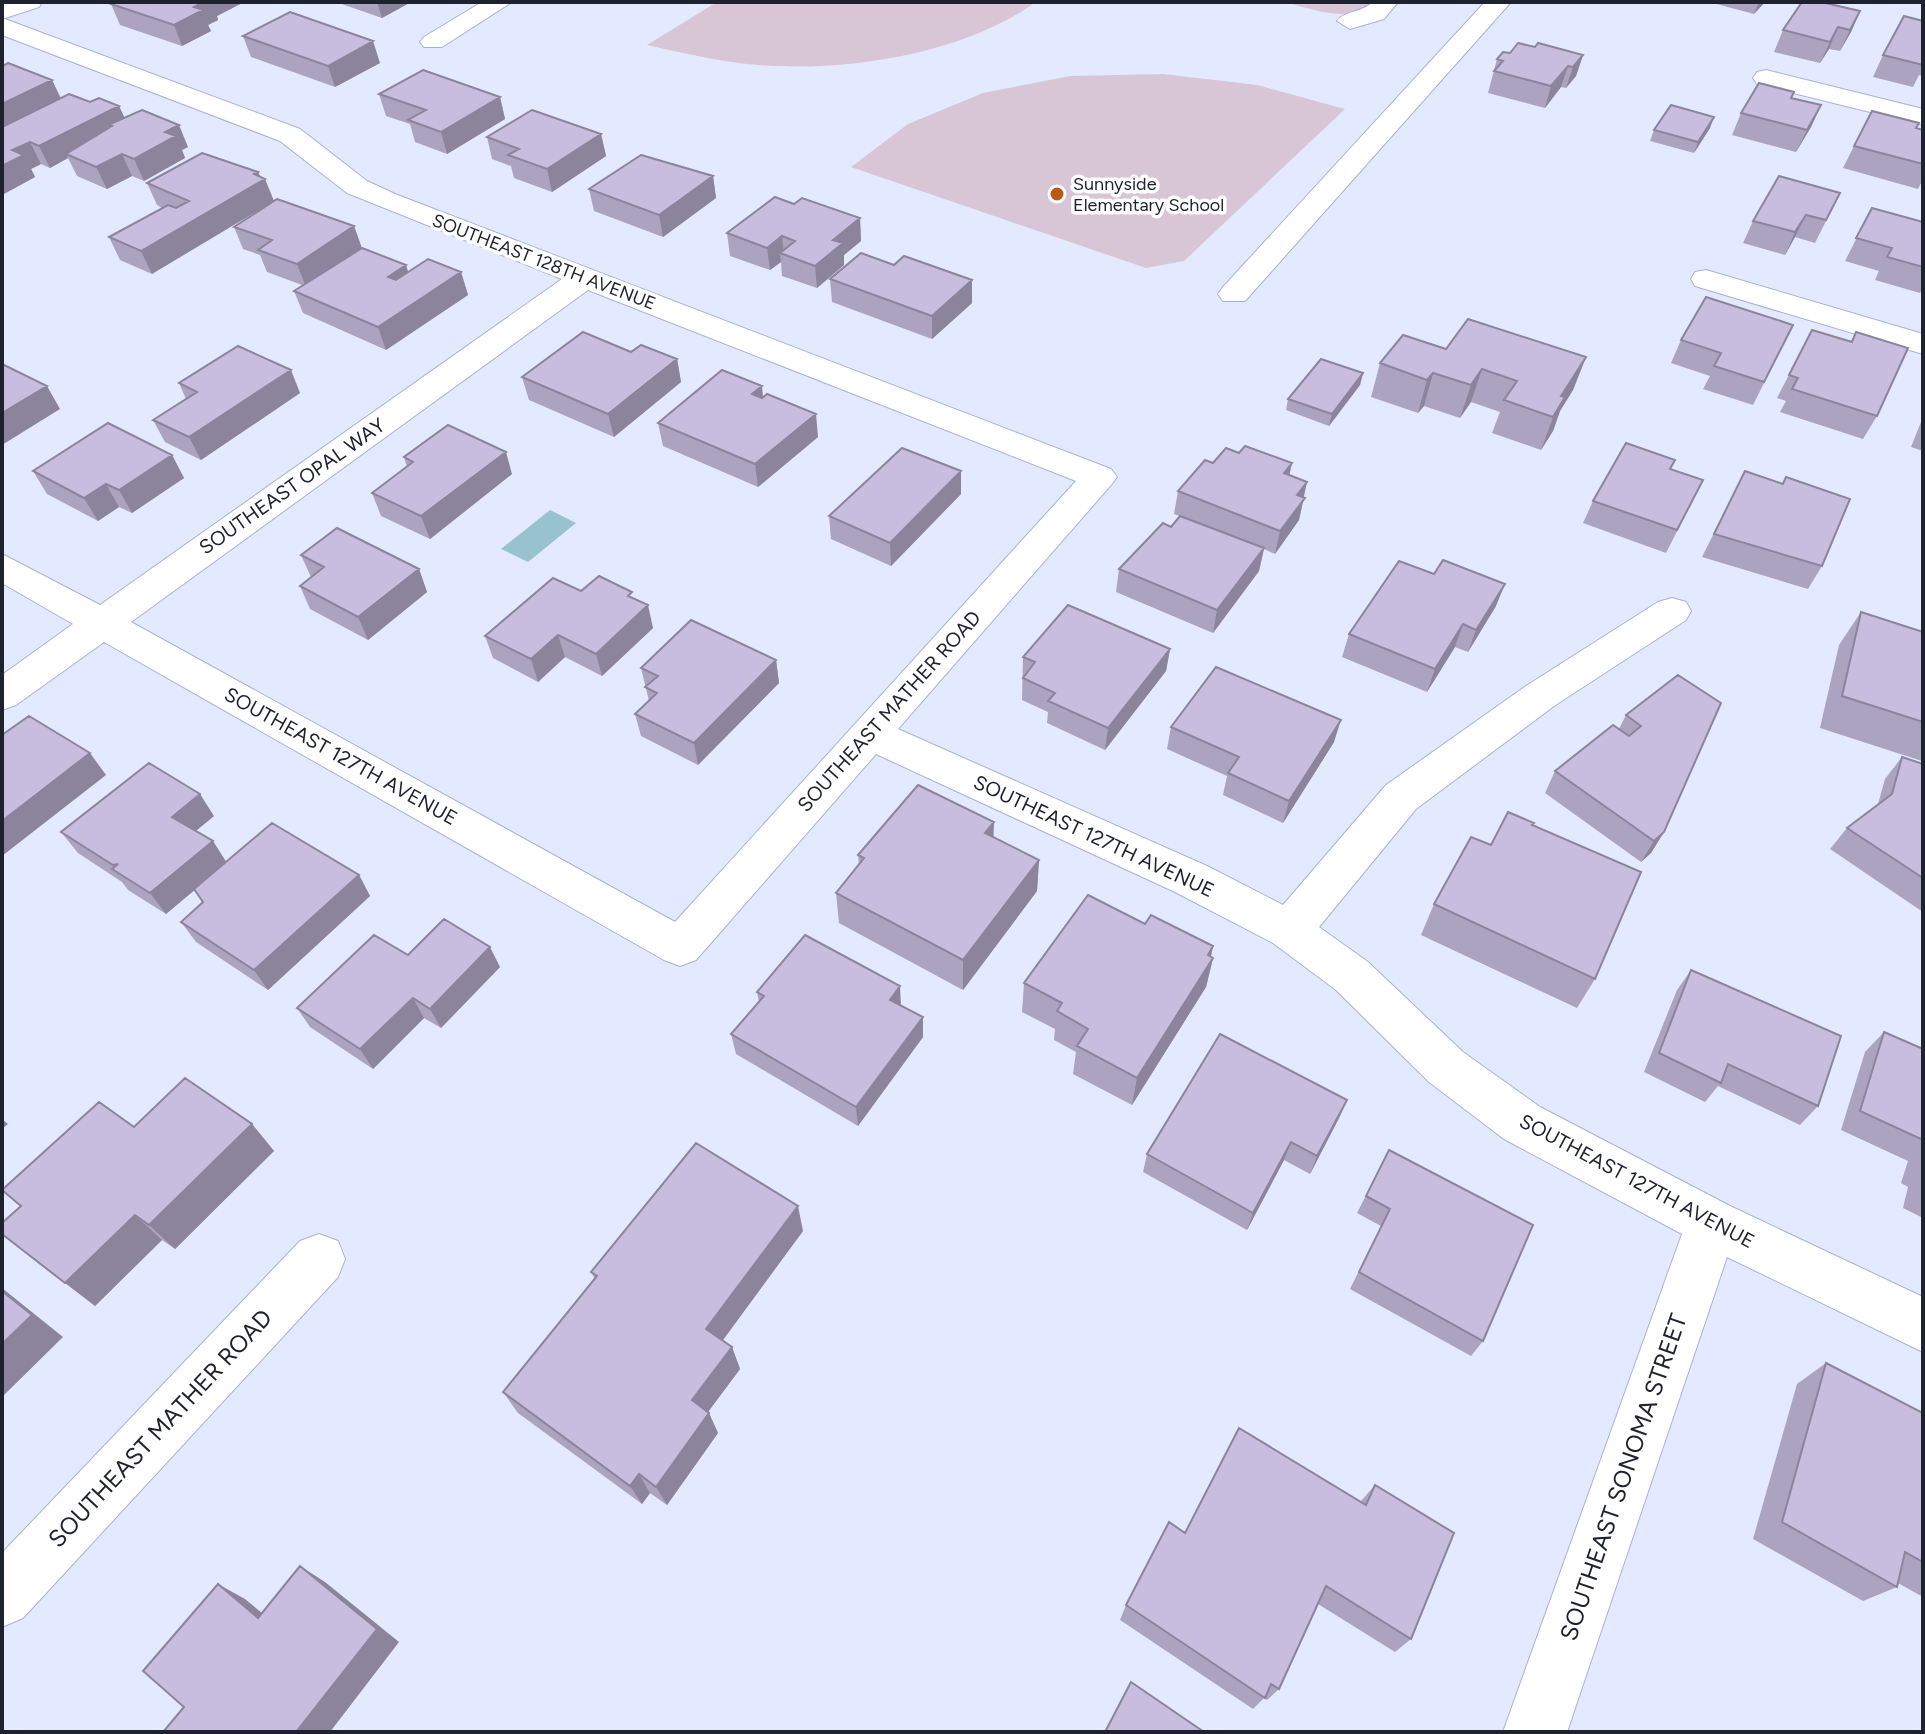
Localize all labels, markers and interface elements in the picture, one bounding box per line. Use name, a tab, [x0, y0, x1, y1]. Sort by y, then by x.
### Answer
place label: Sunnyside Elementary School	[1073, 173, 1224, 216]
marker: Sunnyside Elementary School	[1048, 185, 1066, 203]
street label: SOUTHEAST 128TH AVENUE	[429, 209, 659, 315]
street label: SOUTHEAST OPAL WAY	[194, 413, 390, 559]
street label: SOUTHEAST MATHER ROAD	[792, 605, 986, 817]
street label: SOUTHEAST 127TH AVENUE	[220, 682, 462, 830]
street label: SOUTHEAST 127TH AVENUE	[970, 770, 1218, 902]
street label: SOUTHEAST 127TH AVENUE	[1515, 1109, 1759, 1253]
street label: SOUTHEAST MATHER ROAD	[42, 1303, 278, 1553]
street label: SOUTHEAST SONOMA STREET	[1553, 1310, 1693, 1644]

